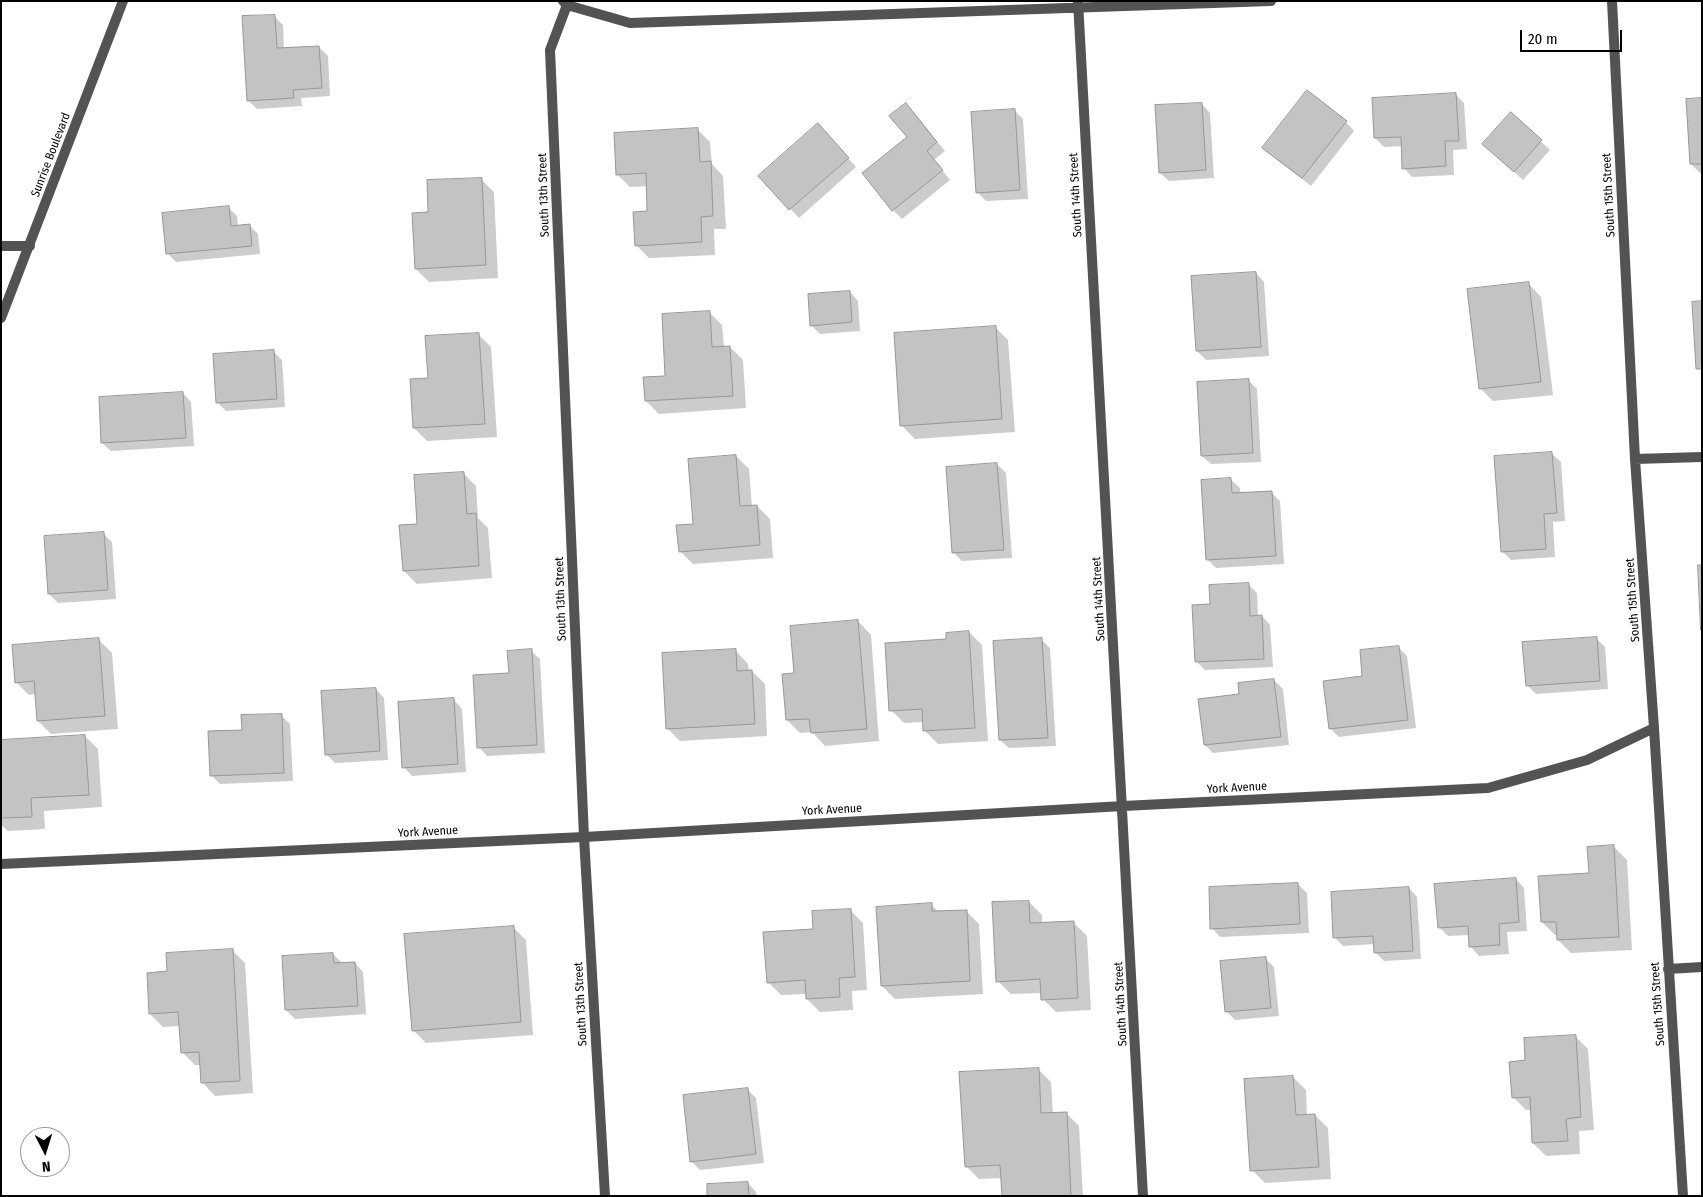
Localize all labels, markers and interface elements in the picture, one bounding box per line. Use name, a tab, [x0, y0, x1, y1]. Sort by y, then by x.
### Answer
scale bar	[1523, 20, 1626, 52]
text: 20 m	[1528, 30, 1558, 48]
street label: Sunrise Boulevard	[28, 111, 74, 199]
street label: South 14th Street	[1067, 152, 1085, 238]
street label: South 13th Street	[535, 153, 553, 237]
street label: South 15th Street	[1600, 153, 1618, 237]
street label: South 14th Street	[1090, 556, 1108, 642]
street label: South 13th Street	[552, 557, 570, 641]
street label: South 15th Street	[1623, 557, 1643, 643]
street label: York Avenue	[1207, 779, 1267, 797]
street label: York Avenue	[802, 801, 862, 819]
street label: York Avenue	[398, 823, 458, 841]
street label: South 14th Street	[1112, 961, 1130, 1047]
street label: South 15th Street	[1648, 961, 1668, 1047]
street label: South 13th Street	[572, 962, 590, 1046]
north arrow	[20, 1127, 70, 1177]
text: N	[41, 1158, 51, 1175]

